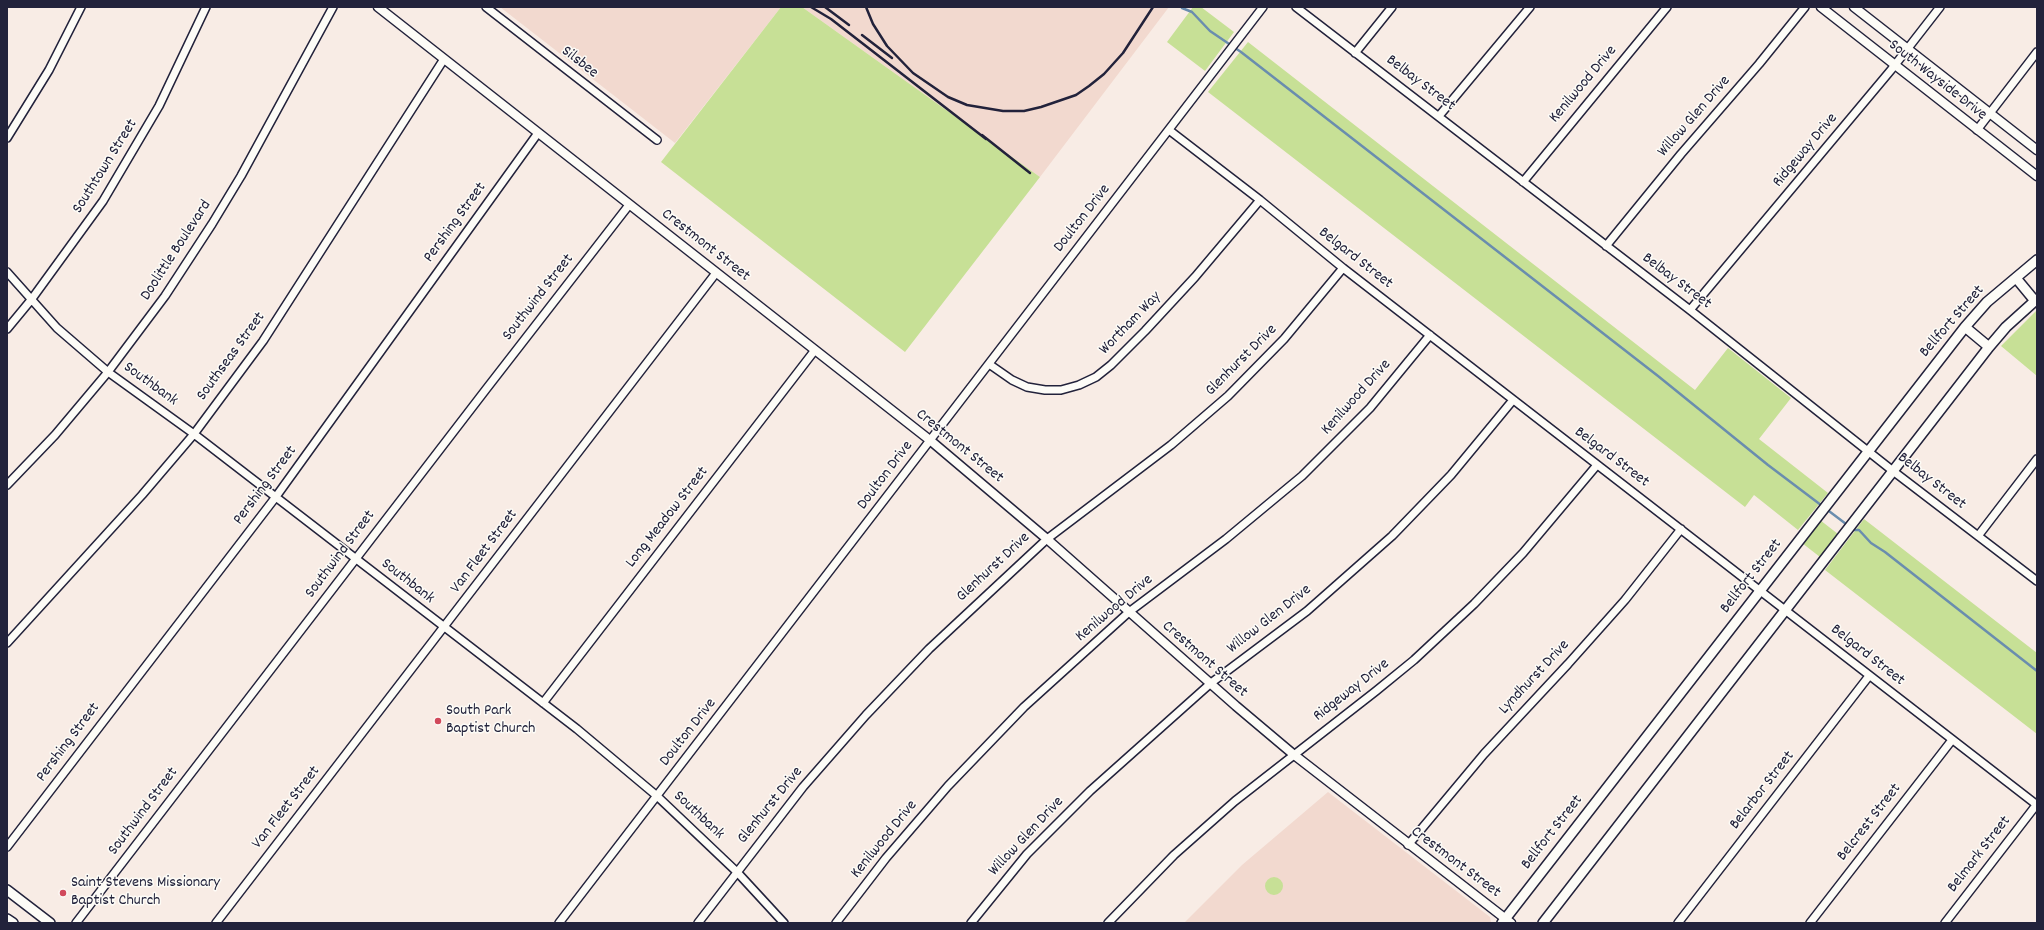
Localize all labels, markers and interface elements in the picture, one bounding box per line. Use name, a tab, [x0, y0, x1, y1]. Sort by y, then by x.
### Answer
street label: South Wayside Drive	[1884, 37, 1990, 125]
street label: Kenilwood Drive	[1546, 42, 1622, 128]
street label: Silsbee	[557, 43, 601, 83]
street label: Belbay Street	[1382, 52, 1458, 116]
street label: Willow Glen Drive	[1654, 72, 1736, 162]
street label: Ridgeway Drive	[1769, 110, 1843, 192]
street label: Southtown Street	[69, 116, 143, 218]
street label: Pershing Street	[421, 179, 491, 267]
street label: Doulton Drive	[1051, 181, 1115, 257]
street label: Doolittle Boulevard	[137, 197, 217, 305]
street label: Crestmont Street	[657, 205, 753, 287]
street label: Belgard Street	[1314, 224, 1396, 294]
street label: Belbay Street	[1638, 250, 1714, 314]
street label: Southwind Street	[499, 251, 579, 345]
street label: Bellfort Street	[1916, 282, 1990, 362]
street label: Wortham Way	[1096, 288, 1166, 360]
street label: Southseas Street	[193, 309, 271, 405]
street label: Glenhurst Drive	[1202, 321, 1282, 401]
street label: Kenilwood Drive	[1318, 356, 1396, 440]
street label: Southbank	[119, 359, 181, 411]
street label: Crestmont Street	[911, 406, 1007, 488]
street label: Belgard Street	[1570, 424, 1652, 492]
street label: Doulton Drive	[854, 438, 918, 514]
street label: Pershing Street	[230, 443, 302, 529]
street label: Belbay Street	[1893, 449, 1969, 515]
street label: Long Meadow Street	[623, 464, 713, 572]
street label: Van Fleet Street	[447, 506, 523, 598]
street label: Southwind Street	[302, 507, 380, 603]
street label: Glenhurst Drive	[953, 529, 1035, 607]
street label: Bellfort Street	[1717, 536, 1787, 618]
street label: Southbank	[376, 555, 438, 609]
street label: Kenilwood Drive	[1072, 571, 1158, 647]
street label: Willow Glen Drive	[1224, 581, 1316, 659]
street label: Crestmont Street	[1157, 618, 1251, 702]
street label: Belgard Street	[1826, 621, 1908, 691]
street label: Lyndhurst Drive	[1496, 637, 1574, 719]
street label: Ridgeway Drive	[1310, 655, 1394, 727]
street label: Doulton Drive	[657, 695, 721, 771]
street label: Pershing Street	[33, 700, 105, 786]
place label: South Park Baptist Church	[446, 702, 535, 740]
marker: South Park Baptist Church	[433, 716, 443, 726]
street label: Belarbor Street	[1726, 748, 1800, 834]
street label: Van Fleet Street	[249, 763, 325, 853]
street label: Southwind Street	[105, 764, 183, 860]
street label: Glenhurst Drive	[734, 764, 808, 848]
street label: Belcrest Street	[1834, 780, 1906, 866]
street label: Southbank	[669, 788, 727, 844]
street label: Bellfort Street	[1518, 792, 1588, 874]
street label: Willow Glen Drive	[985, 793, 1069, 881]
street label: Kenilwood Drive	[848, 797, 922, 883]
street label: Belmark Street	[1944, 813, 2016, 897]
street label: Crestmont Street	[1406, 823, 1504, 903]
place label: Saint Stevens Missionary Baptist Church	[71, 874, 220, 912]
marker: Saint Stevens Missionary Baptist Church	[58, 888, 68, 898]

